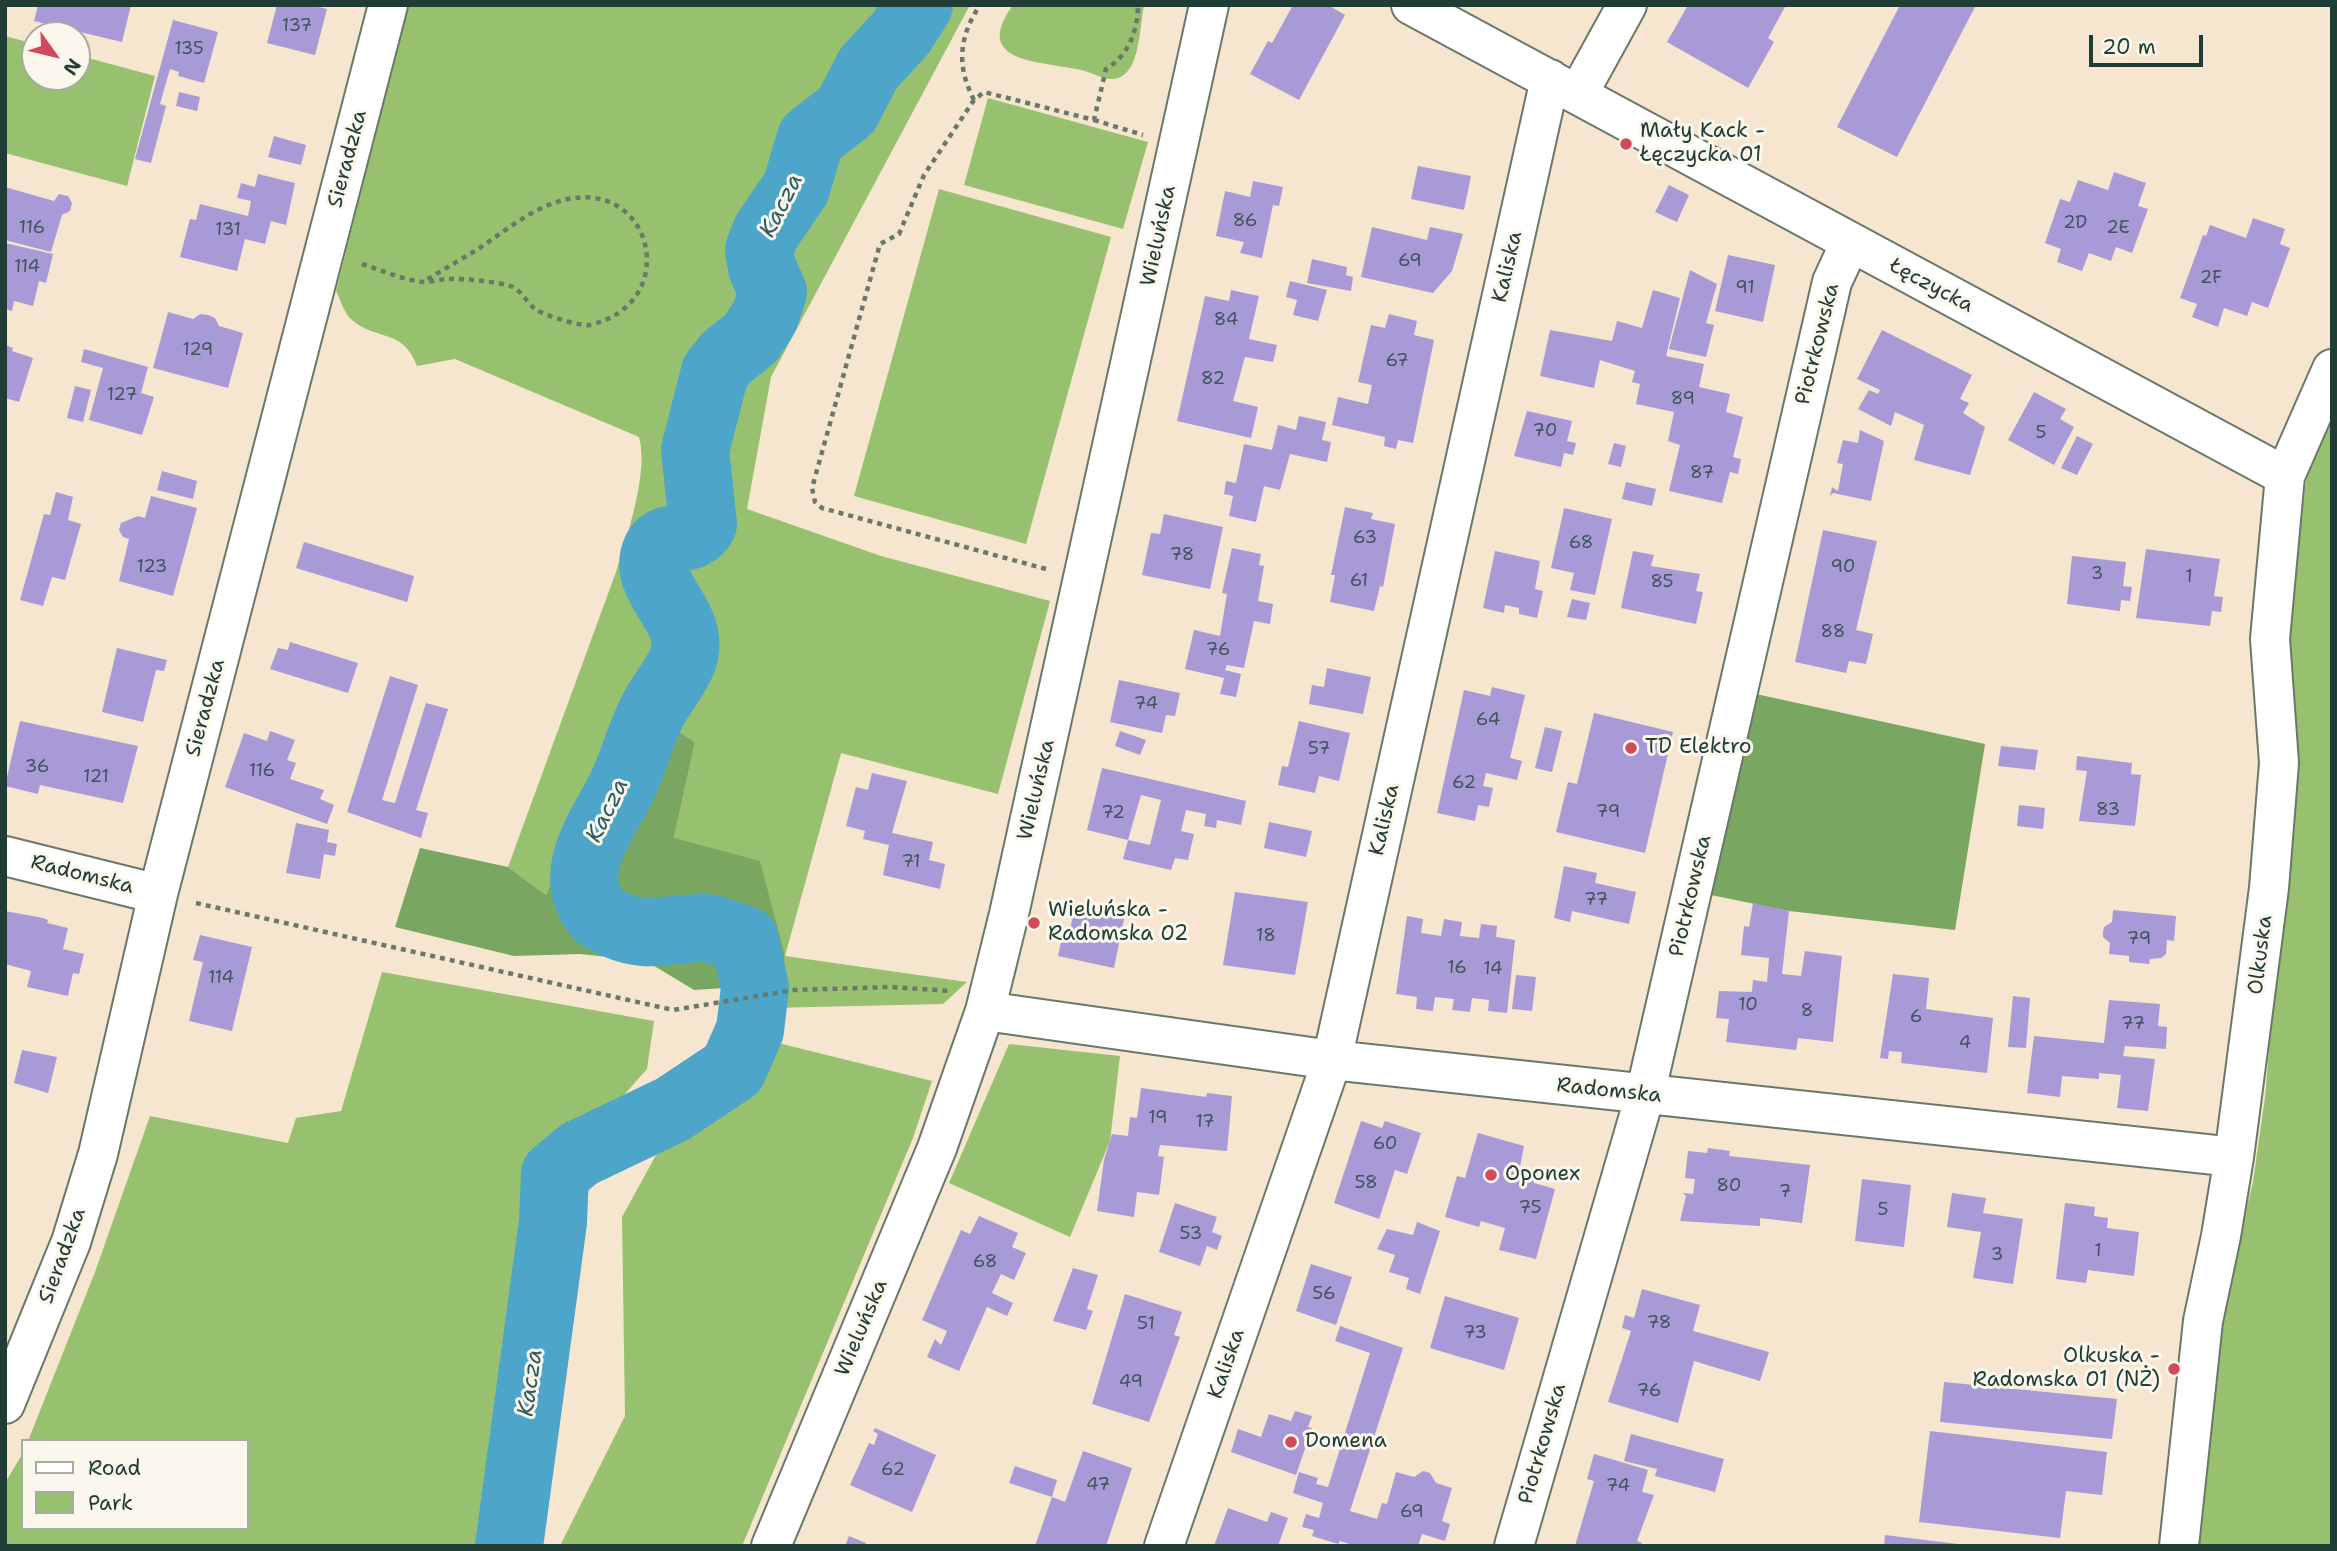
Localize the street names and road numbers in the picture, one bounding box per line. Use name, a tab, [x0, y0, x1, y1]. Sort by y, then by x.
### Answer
street label: Sieradzka	[323, 108, 373, 210]
street label: Wieluńska	[1136, 183, 1182, 289]
street label: Kaliska	[1488, 229, 1528, 305]
street label: Łęczycka	[1885, 253, 1977, 319]
street label: Piotrkowska	[1791, 281, 1845, 407]
street label: Sieradzka	[181, 657, 231, 759]
street label: Wieluńska	[1013, 737, 1061, 843]
street label: Kaliska	[1365, 782, 1405, 858]
street label: Piotrkowska	[1665, 833, 1717, 959]
street label: Radomska	[28, 850, 136, 900]
street label: Olkuska	[2244, 914, 2278, 996]
street label: Radomska	[1555, 1073, 1663, 1109]
street label: Sieradzka	[34, 1205, 92, 1307]
street label: Wieluńska	[830, 1276, 894, 1380]
street label: Kaliska	[1203, 1326, 1251, 1402]
street label: Piotrkowska	[1514, 1381, 1572, 1507]

